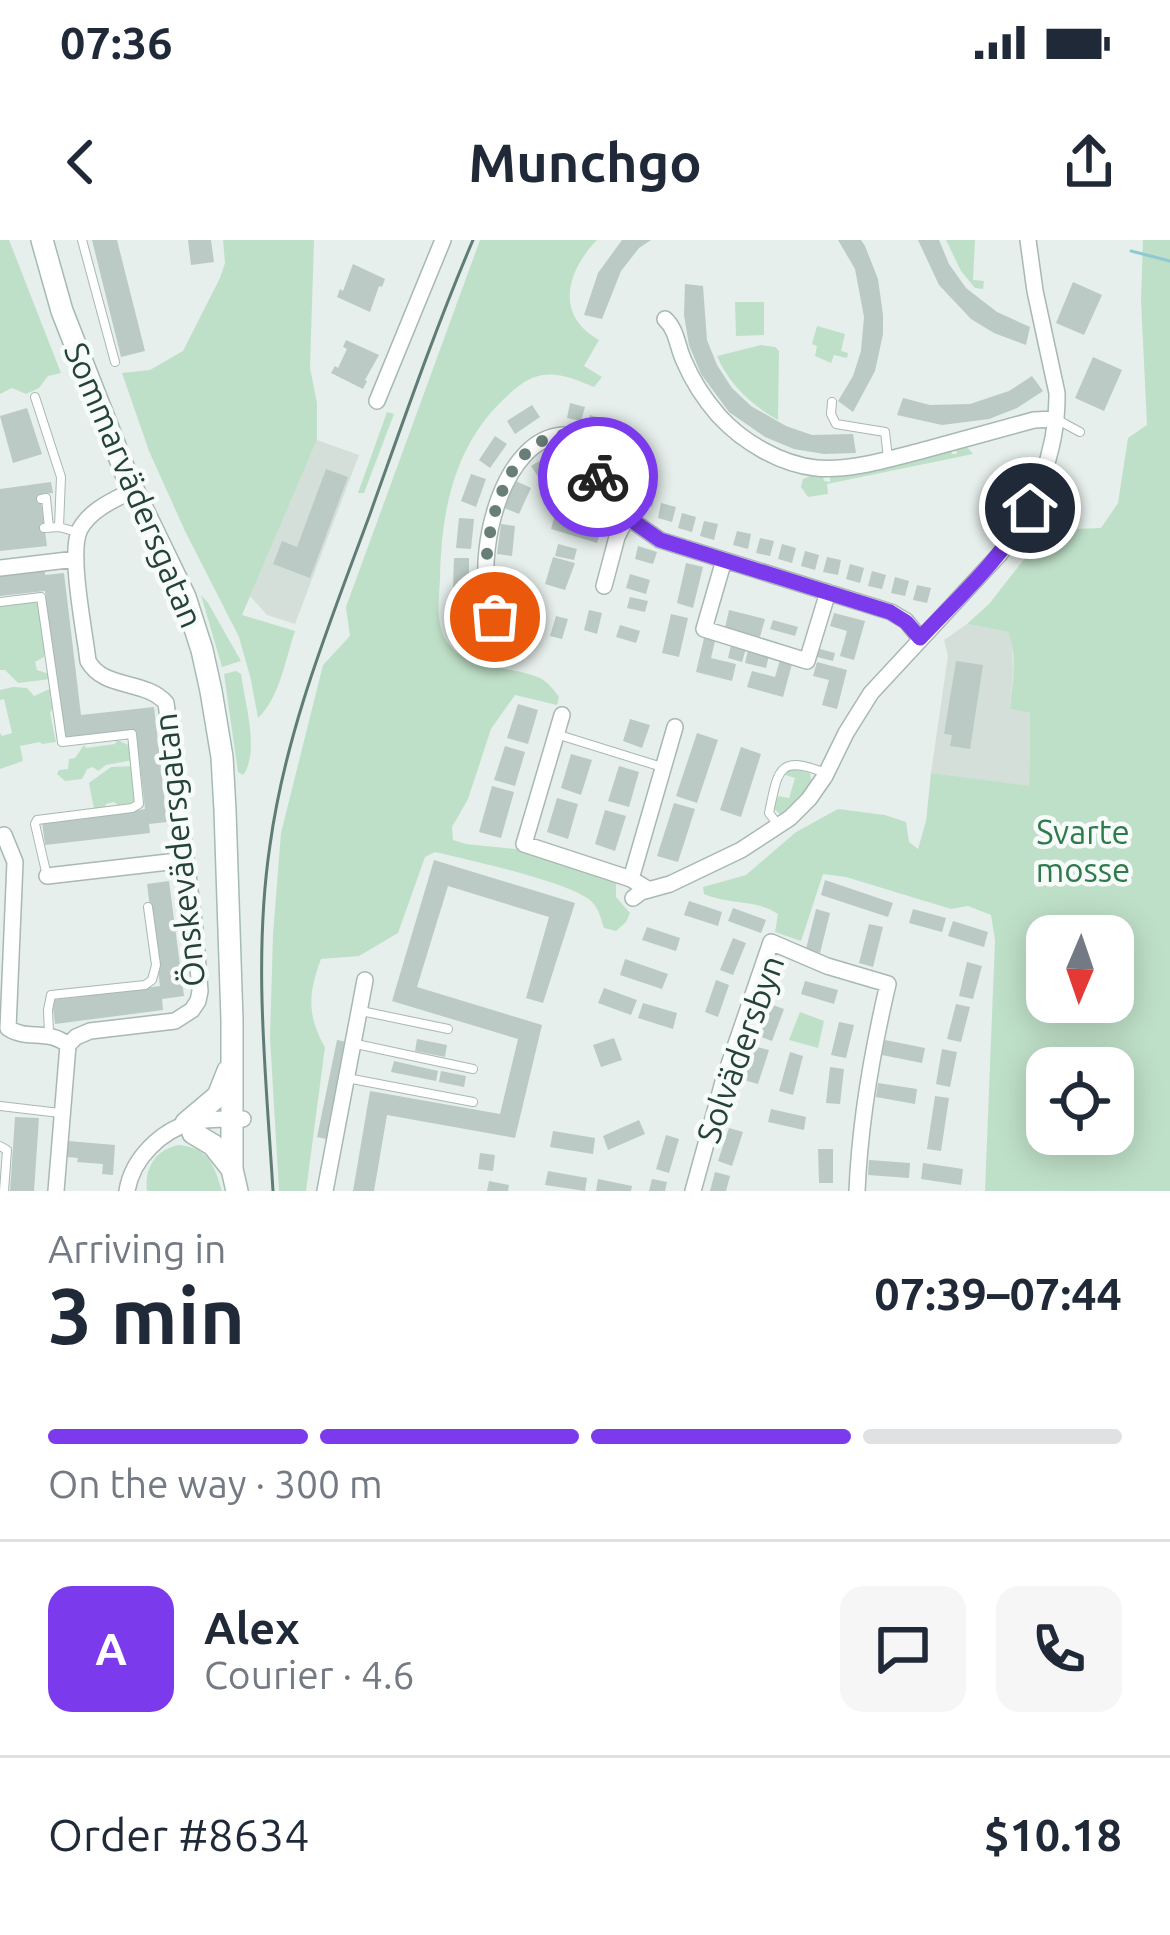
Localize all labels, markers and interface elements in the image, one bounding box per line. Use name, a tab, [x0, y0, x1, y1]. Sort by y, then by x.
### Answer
text: 07:36	[60, 17, 173, 68]
icon: back	[48, 129, 114, 195]
icon: share	[1056, 129, 1122, 195]
text: Munchgo	[468, 132, 702, 192]
street label: Sommarvädersgatan	[58, 337, 211, 633]
courier	[538, 417, 658, 537]
icon: bike	[565, 444, 631, 510]
pin	[979, 457, 1081, 559]
icon: home	[997, 475, 1063, 541]
pin	[444, 566, 546, 668]
icon: bag	[462, 584, 528, 650]
street label: Önskevädersgatan	[146, 711, 211, 989]
park label: Svarte mosse	[1036, 813, 1130, 888]
north arrow	[1026, 915, 1134, 1023]
map controls	[1026, 915, 1134, 1155]
street label: Solvädersbyn	[689, 950, 791, 1148]
button: locate	[1026, 1047, 1134, 1155]
text: Arriving in	[48, 1227, 226, 1270]
text: 07:39–07:44	[874, 1268, 1122, 1319]
text: 3 min	[48, 1271, 245, 1359]
text: On the way · 300 m	[48, 1462, 383, 1505]
button: chat	[840, 1586, 966, 1712]
button: phone	[996, 1586, 1122, 1712]
text: Alex	[204, 1602, 300, 1653]
text: A	[95, 1623, 127, 1674]
text: Courier · 4.6	[204, 1653, 415, 1696]
text: Order #8634	[48, 1809, 310, 1860]
text: $10.18	[984, 1809, 1122, 1860]

